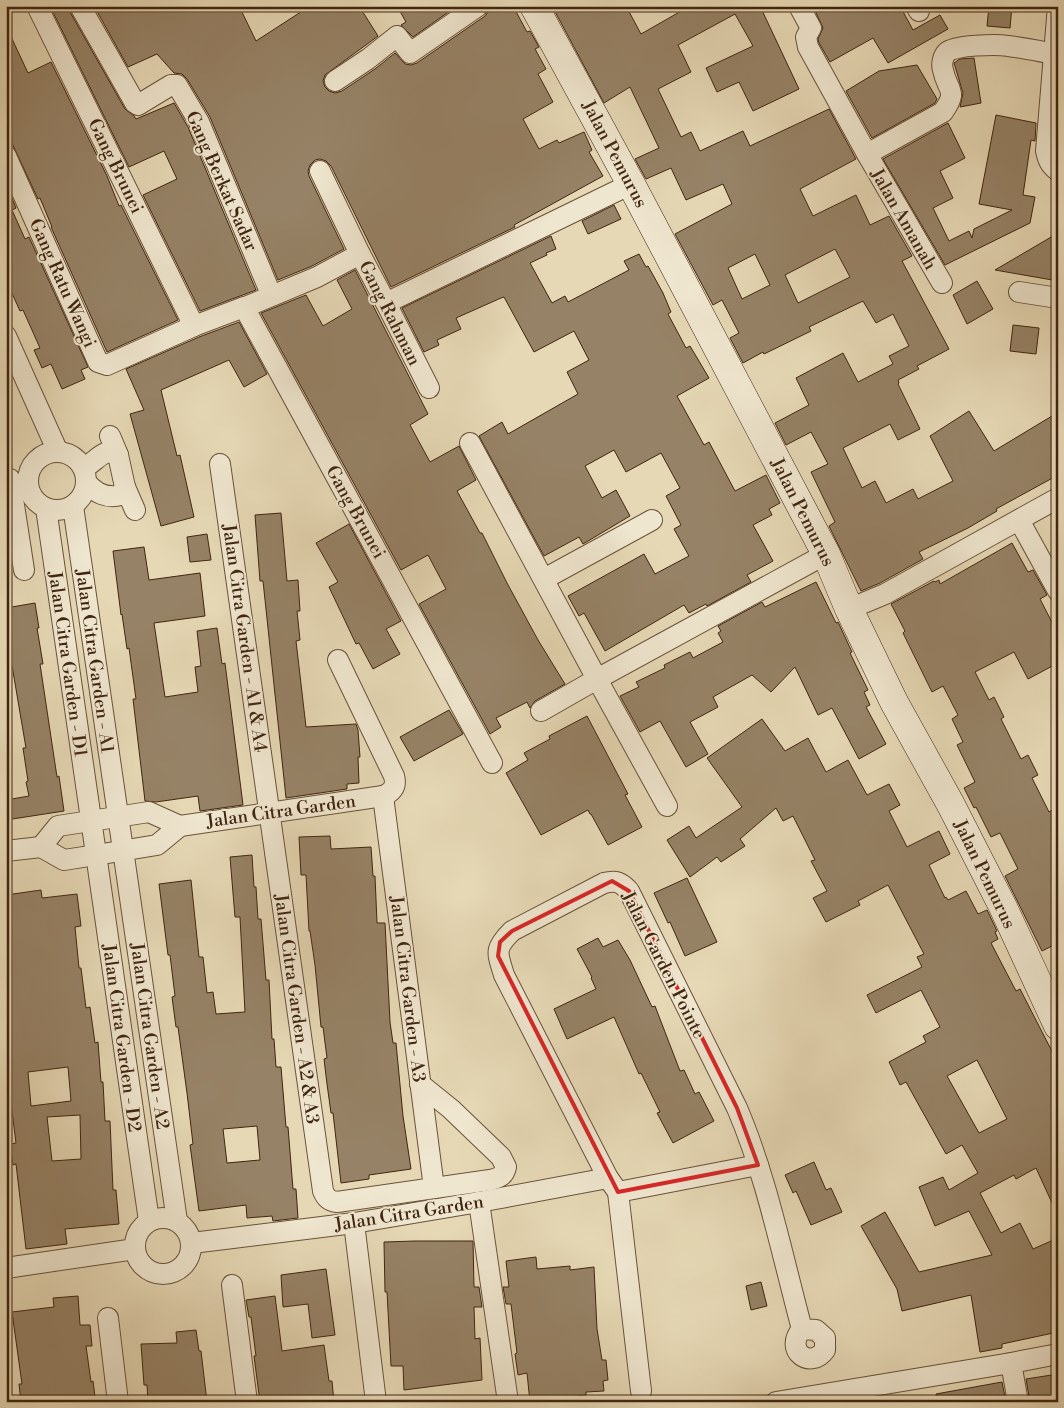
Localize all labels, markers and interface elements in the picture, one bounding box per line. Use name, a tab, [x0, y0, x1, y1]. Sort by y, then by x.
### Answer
street label: Jalan Pemurus	[576, 96, 653, 212]
street label: Gang Berkat Sadar	[180, 107, 263, 255]
street label: Gang Brunei	[83, 115, 149, 218]
street label: Jalan Amanah	[865, 164, 942, 274]
street label: Gang Ratu Wangi	[24, 215, 101, 351]
street label: Gang Rahman	[353, 257, 426, 370]
street label: Jalan Pemurus	[765, 453, 840, 570]
street label: Gang Brunei	[321, 462, 391, 563]
street label: Jalan Citra Garden - A1 & A4	[217, 522, 272, 754]
street label: Jalan Citra Garden - A1	[70, 567, 119, 755]
street label: Jalan Citra Garden - D1	[43, 569, 92, 758]
street label: Jalan Citra Garden	[204, 790, 358, 834]
street label: Jalan Pemurus	[948, 815, 1021, 933]
street label: Jalan Garden Pointe	[616, 887, 711, 1043]
street label: Jalan Citra Garden - A2 & A3	[269, 892, 324, 1126]
street label: Jalan Citra Garden - A3	[385, 894, 430, 1084]
street label: Jalan Citra Garden - A2	[125, 941, 174, 1131]
street label: Jalan Citra Garden - D2	[97, 942, 146, 1133]
street label: Jalan Citra Garden	[332, 1190, 486, 1237]

